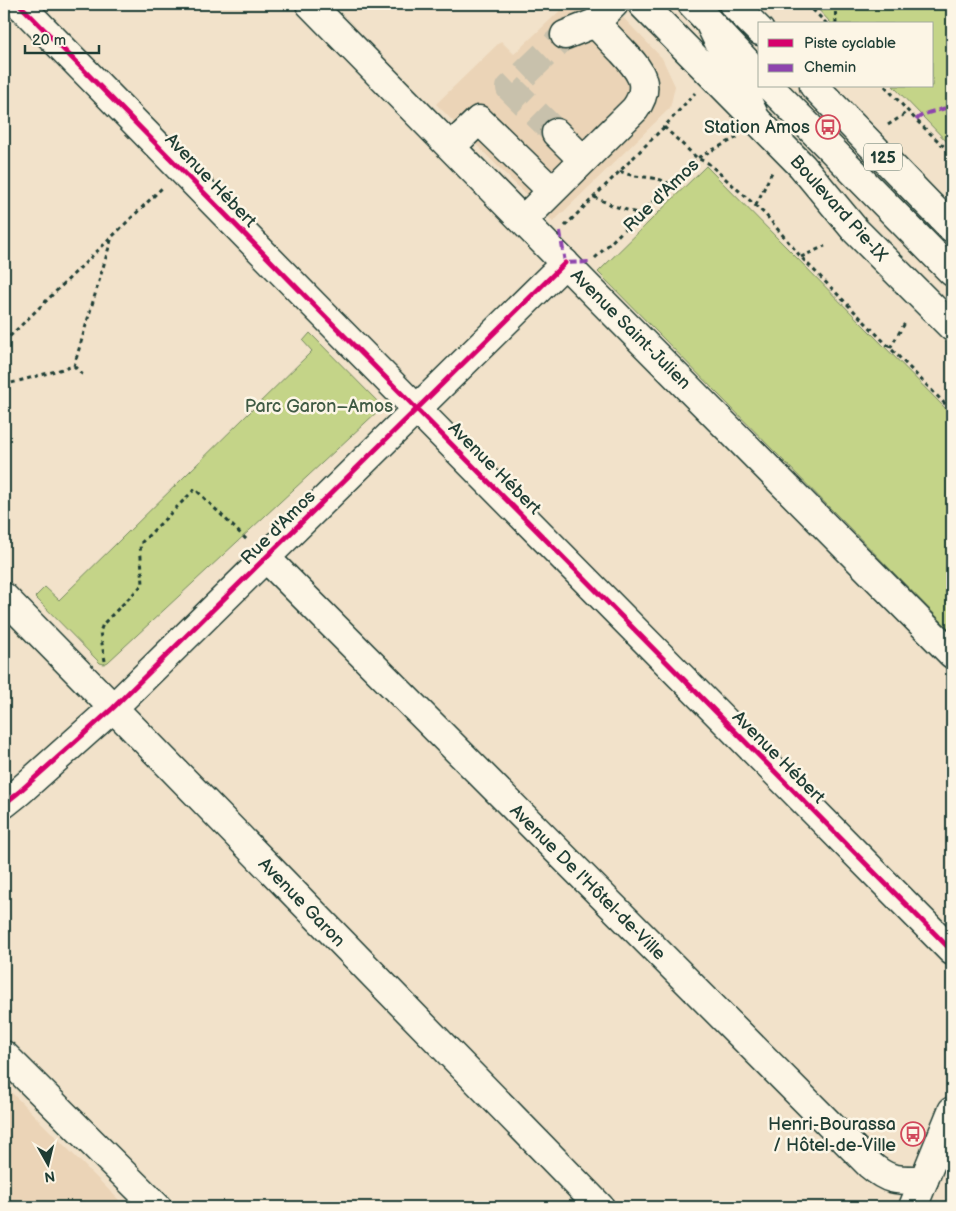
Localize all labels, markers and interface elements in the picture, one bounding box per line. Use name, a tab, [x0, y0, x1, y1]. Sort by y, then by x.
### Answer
scale bar	[25, 22, 99, 54]
legend	[758, 22, 934, 88]
text: 20 m	[32, 31, 66, 50]
text: Piste cyclable	[804, 34, 896, 53]
text: Chemin	[804, 58, 856, 77]
bus stop icon: Station Amos	[815, 114, 841, 140]
place label: Station Amos	[704, 117, 810, 138]
street label: Avenue Hébert	[161, 129, 261, 232]
road number: 125	[864, 144, 902, 170]
street label: Boulevard Pie-IX	[786, 151, 892, 266]
street label: Rue d'Amos	[619, 154, 703, 236]
street label: Avenue Saint-Julien	[566, 265, 695, 394]
park label: Parc Garon–Amos	[245, 396, 393, 417]
street label: Avenue Hébert	[444, 418, 546, 519]
street label: Rue d'Amos	[237, 486, 320, 569]
street label: Avenue Hébert	[728, 707, 830, 808]
street label: Avenue De l'Hôtel-de-Ville	[505, 800, 670, 965]
street label: Avenue Garon	[254, 854, 349, 951]
place label: Henri-Bourassa / Hôtel-de-Ville	[768, 1114, 896, 1156]
bus stop icon: Henri-Bourassa / Hôtel-de-Ville	[900, 1121, 926, 1147]
north arrow	[22, 1138, 72, 1188]
text: N	[43, 1167, 56, 1186]

